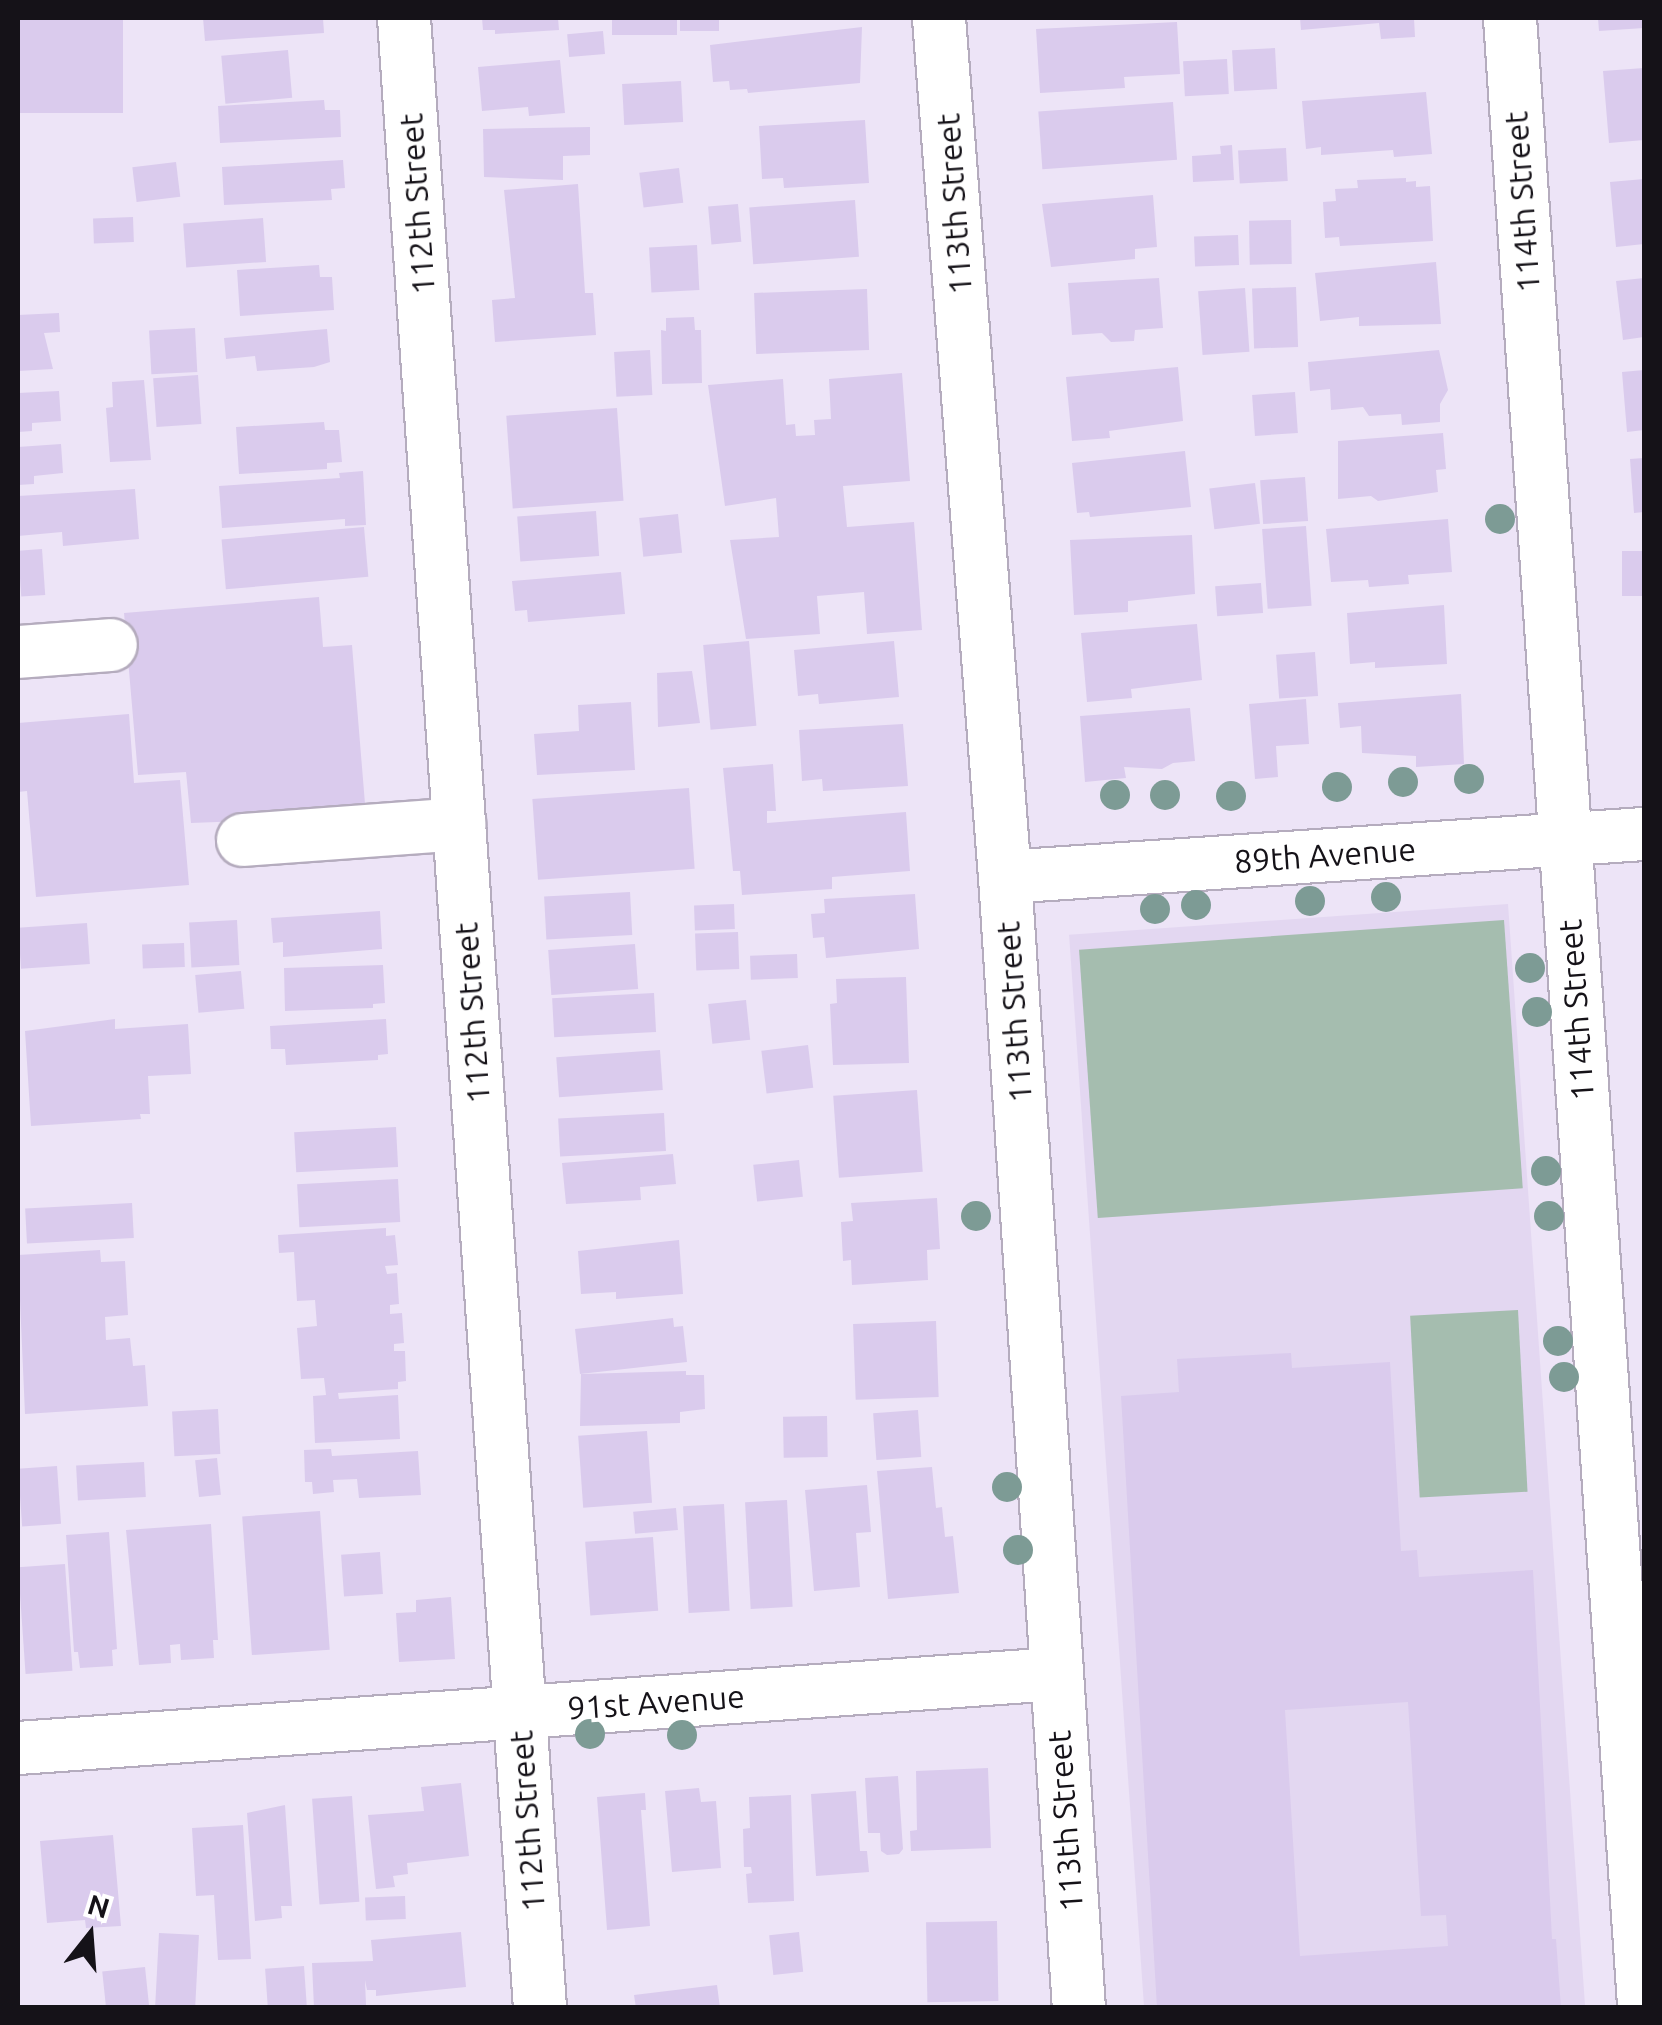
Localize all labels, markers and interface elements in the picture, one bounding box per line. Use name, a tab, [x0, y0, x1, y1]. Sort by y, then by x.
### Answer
street label: 114th Street	[1497, 110, 1547, 294]
street label: 112th Street	[392, 112, 442, 296]
street label: 113th Street	[929, 112, 979, 296]
street label: 89th Avenue	[1233, 829, 1417, 881]
street label: 114th Street	[1551, 918, 1601, 1102]
street label: 113th Street	[989, 920, 1039, 1104]
street label: 112th Street	[447, 921, 497, 1105]
street label: 91st Avenue	[566, 1677, 746, 1727]
street label: 112th Street	[502, 1729, 552, 1913]
street label: 113th Street	[1040, 1729, 1090, 1913]
north arrow	[40, 1885, 140, 1985]
text: N	[84, 1888, 113, 1924]

